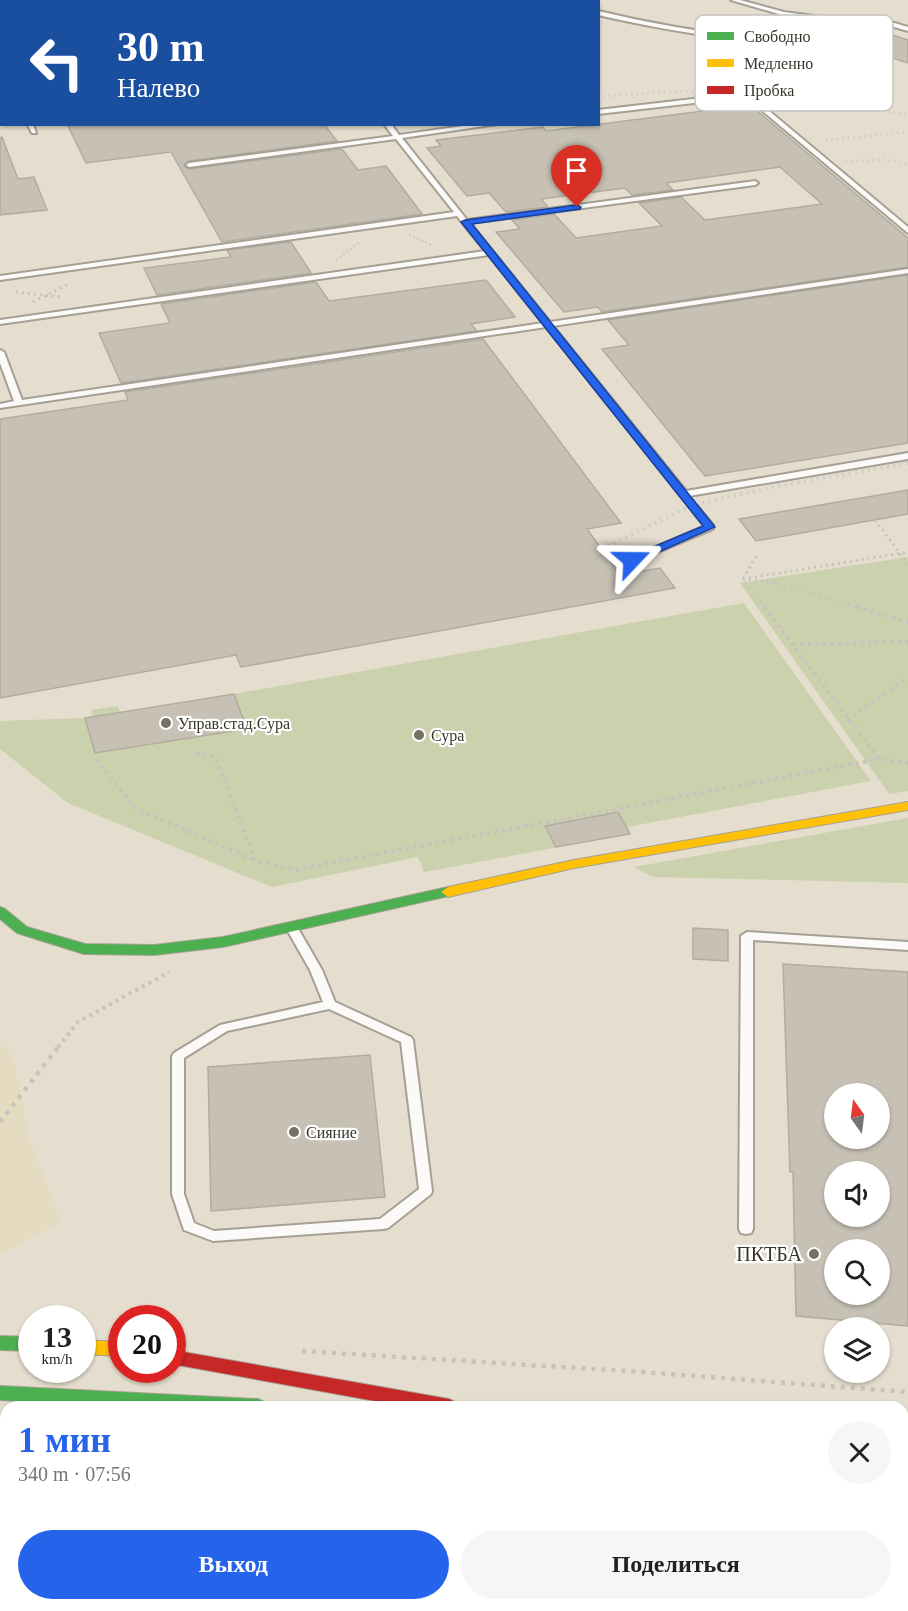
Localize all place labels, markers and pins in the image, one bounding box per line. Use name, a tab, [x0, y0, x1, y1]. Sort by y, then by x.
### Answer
pin	[551, 145, 602, 207]
place label: Управ.стад.Сура	[178, 715, 290, 733]
marker: Управ.стад.Сура	[159, 716, 173, 730]
place label: Сура	[431, 727, 464, 745]
marker: Сура	[412, 728, 426, 742]
place label: Сияние	[306, 1124, 357, 1141]
marker: Сияние	[287, 1125, 301, 1139]
place label: ПКТБА	[736, 1243, 803, 1265]
marker: ПКТБА	[807, 1247, 821, 1261]

